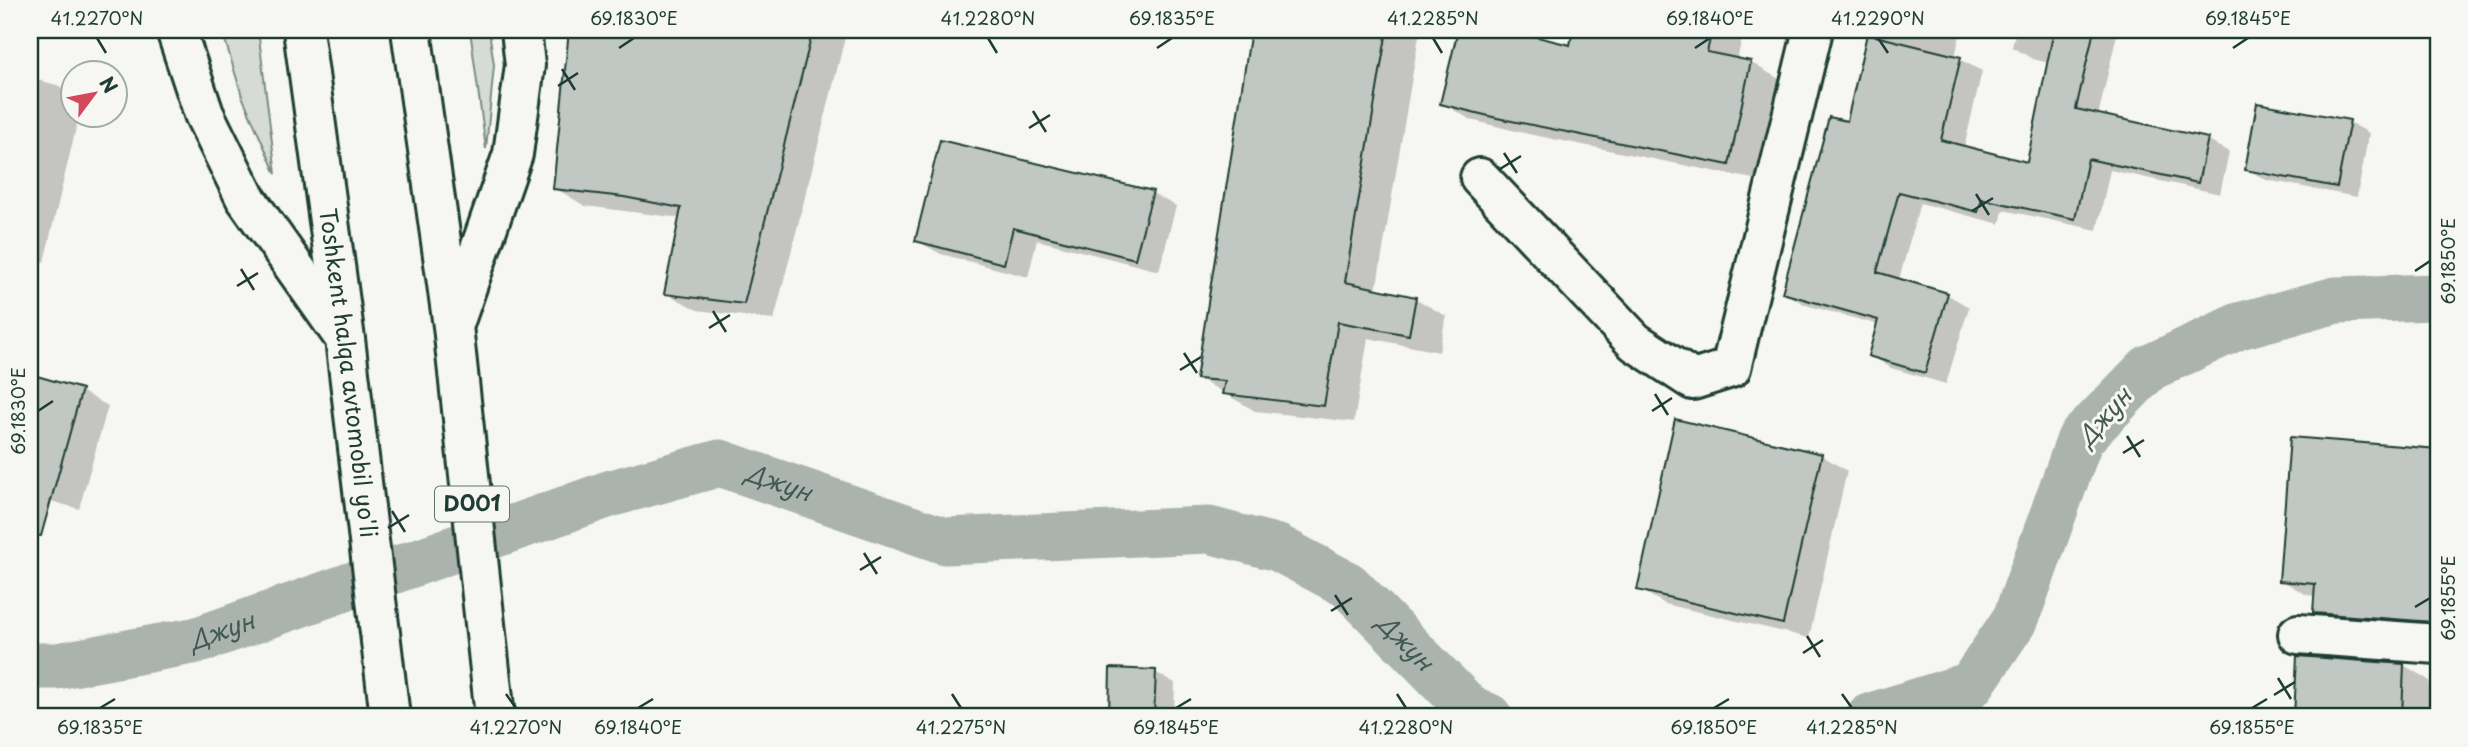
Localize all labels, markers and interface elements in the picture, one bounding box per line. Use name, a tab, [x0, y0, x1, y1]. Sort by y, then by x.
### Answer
text: 41.2270°N	[51, 4, 143, 31]
text: 69.1830°E	[590, 4, 678, 31]
text: 41.2280°N	[941, 4, 1035, 31]
text: 69.1835°E	[1129, 4, 1215, 31]
text: 41.2285°N	[1387, 4, 1479, 31]
text: 69.1840°E	[1666, 4, 1754, 31]
text: 41.2290°N	[1831, 4, 1925, 31]
text: 69.1845°E	[2205, 4, 2291, 31]
north arrow	[60, 60, 130, 130]
text: N	[93, 71, 125, 98]
street label: Toshkent halqa avtomobil yo'li	[311, 206, 388, 540]
text: 69.1850°E	[2434, 218, 2461, 304]
text: 69.1830°E	[4, 367, 31, 455]
water label: Джун	[2067, 377, 2140, 454]
water label: Джун	[740, 453, 819, 510]
road number: D001	[435, 486, 509, 522]
text: 69.1855°E	[2434, 555, 2461, 641]
water label: Джун	[182, 601, 261, 658]
water label: Джун	[1369, 604, 1444, 680]
text: 69.1835°E	[57, 713, 143, 740]
text: 41.2270°N	[470, 713, 562, 740]
text: 69.1840°E	[594, 713, 682, 740]
text: 41.2275°N	[916, 713, 1006, 740]
text: 69.1845°E	[1133, 713, 1219, 740]
text: 41.2280°N	[1359, 713, 1453, 740]
text: 69.1850°E	[1671, 713, 1757, 740]
text: 41.2285°N	[1806, 713, 1898, 740]
text: 69.1855°E	[2209, 713, 2295, 740]

